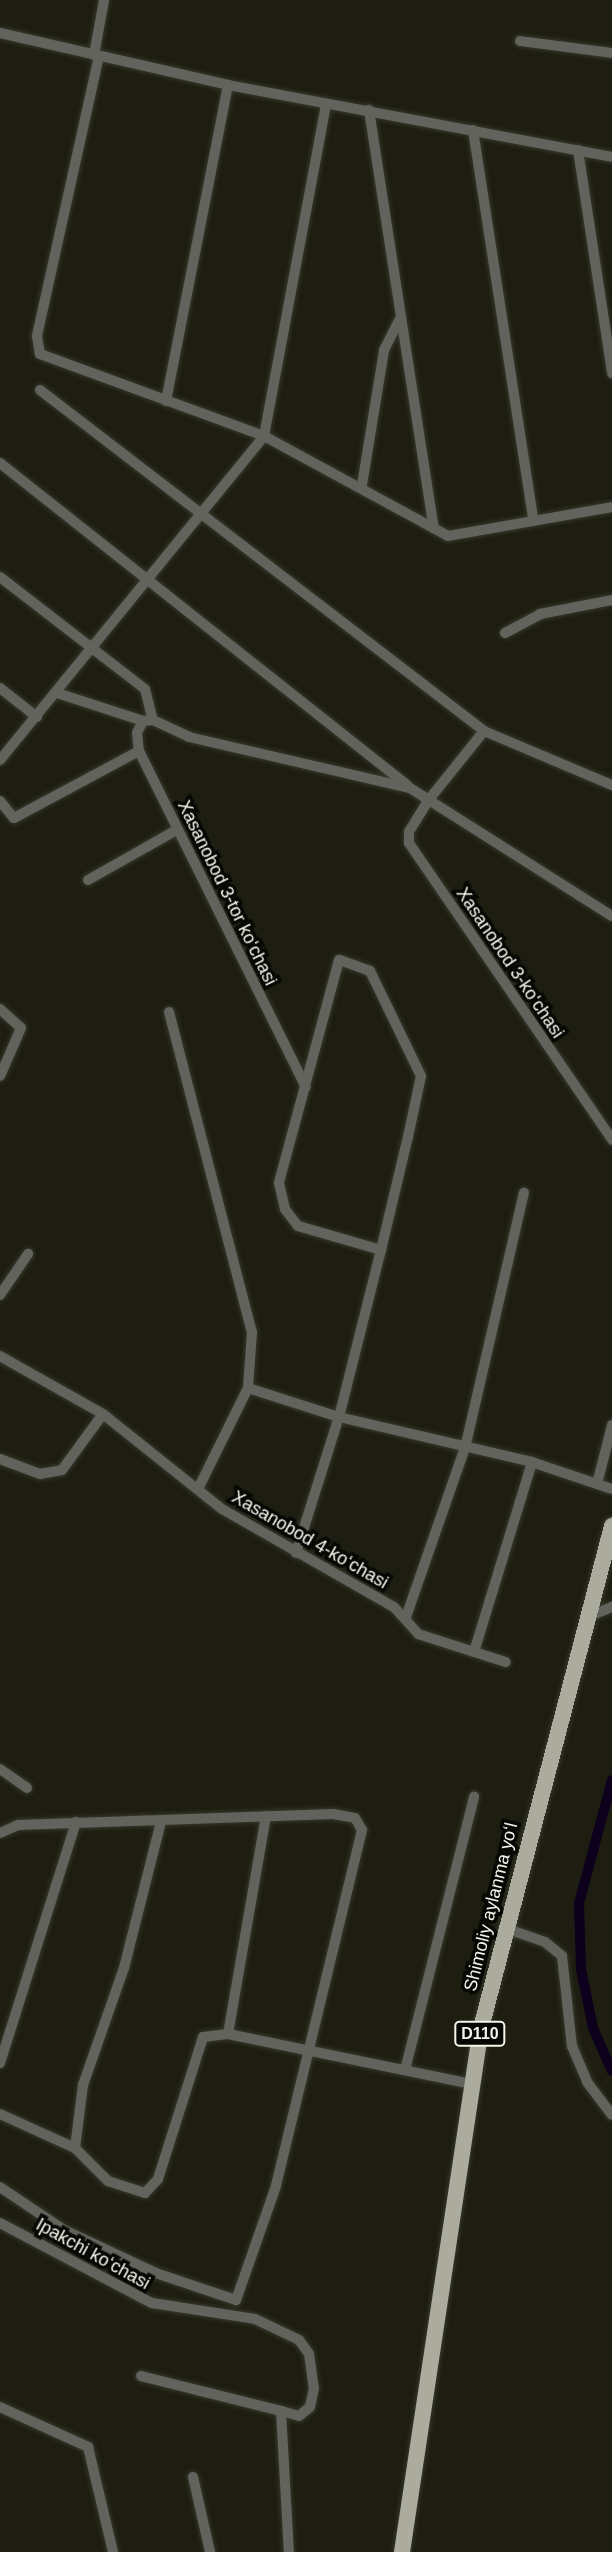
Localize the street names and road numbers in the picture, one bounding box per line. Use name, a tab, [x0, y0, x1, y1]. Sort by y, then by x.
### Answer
street label: Xasanobod 3-tor koʻchasi	[173, 797, 281, 989]
street label: Xasanobod 3-koʻchasi	[452, 884, 568, 1042]
street label: Xasanobod 4-koʻchasi	[228, 1486, 392, 1594]
street label: Shimoliy aylanma yoʻl	[460, 1820, 522, 1994]
road number: D110	[454, 2022, 506, 2046]
street label: Ipakchi koʻchasi	[32, 2214, 154, 2294]

